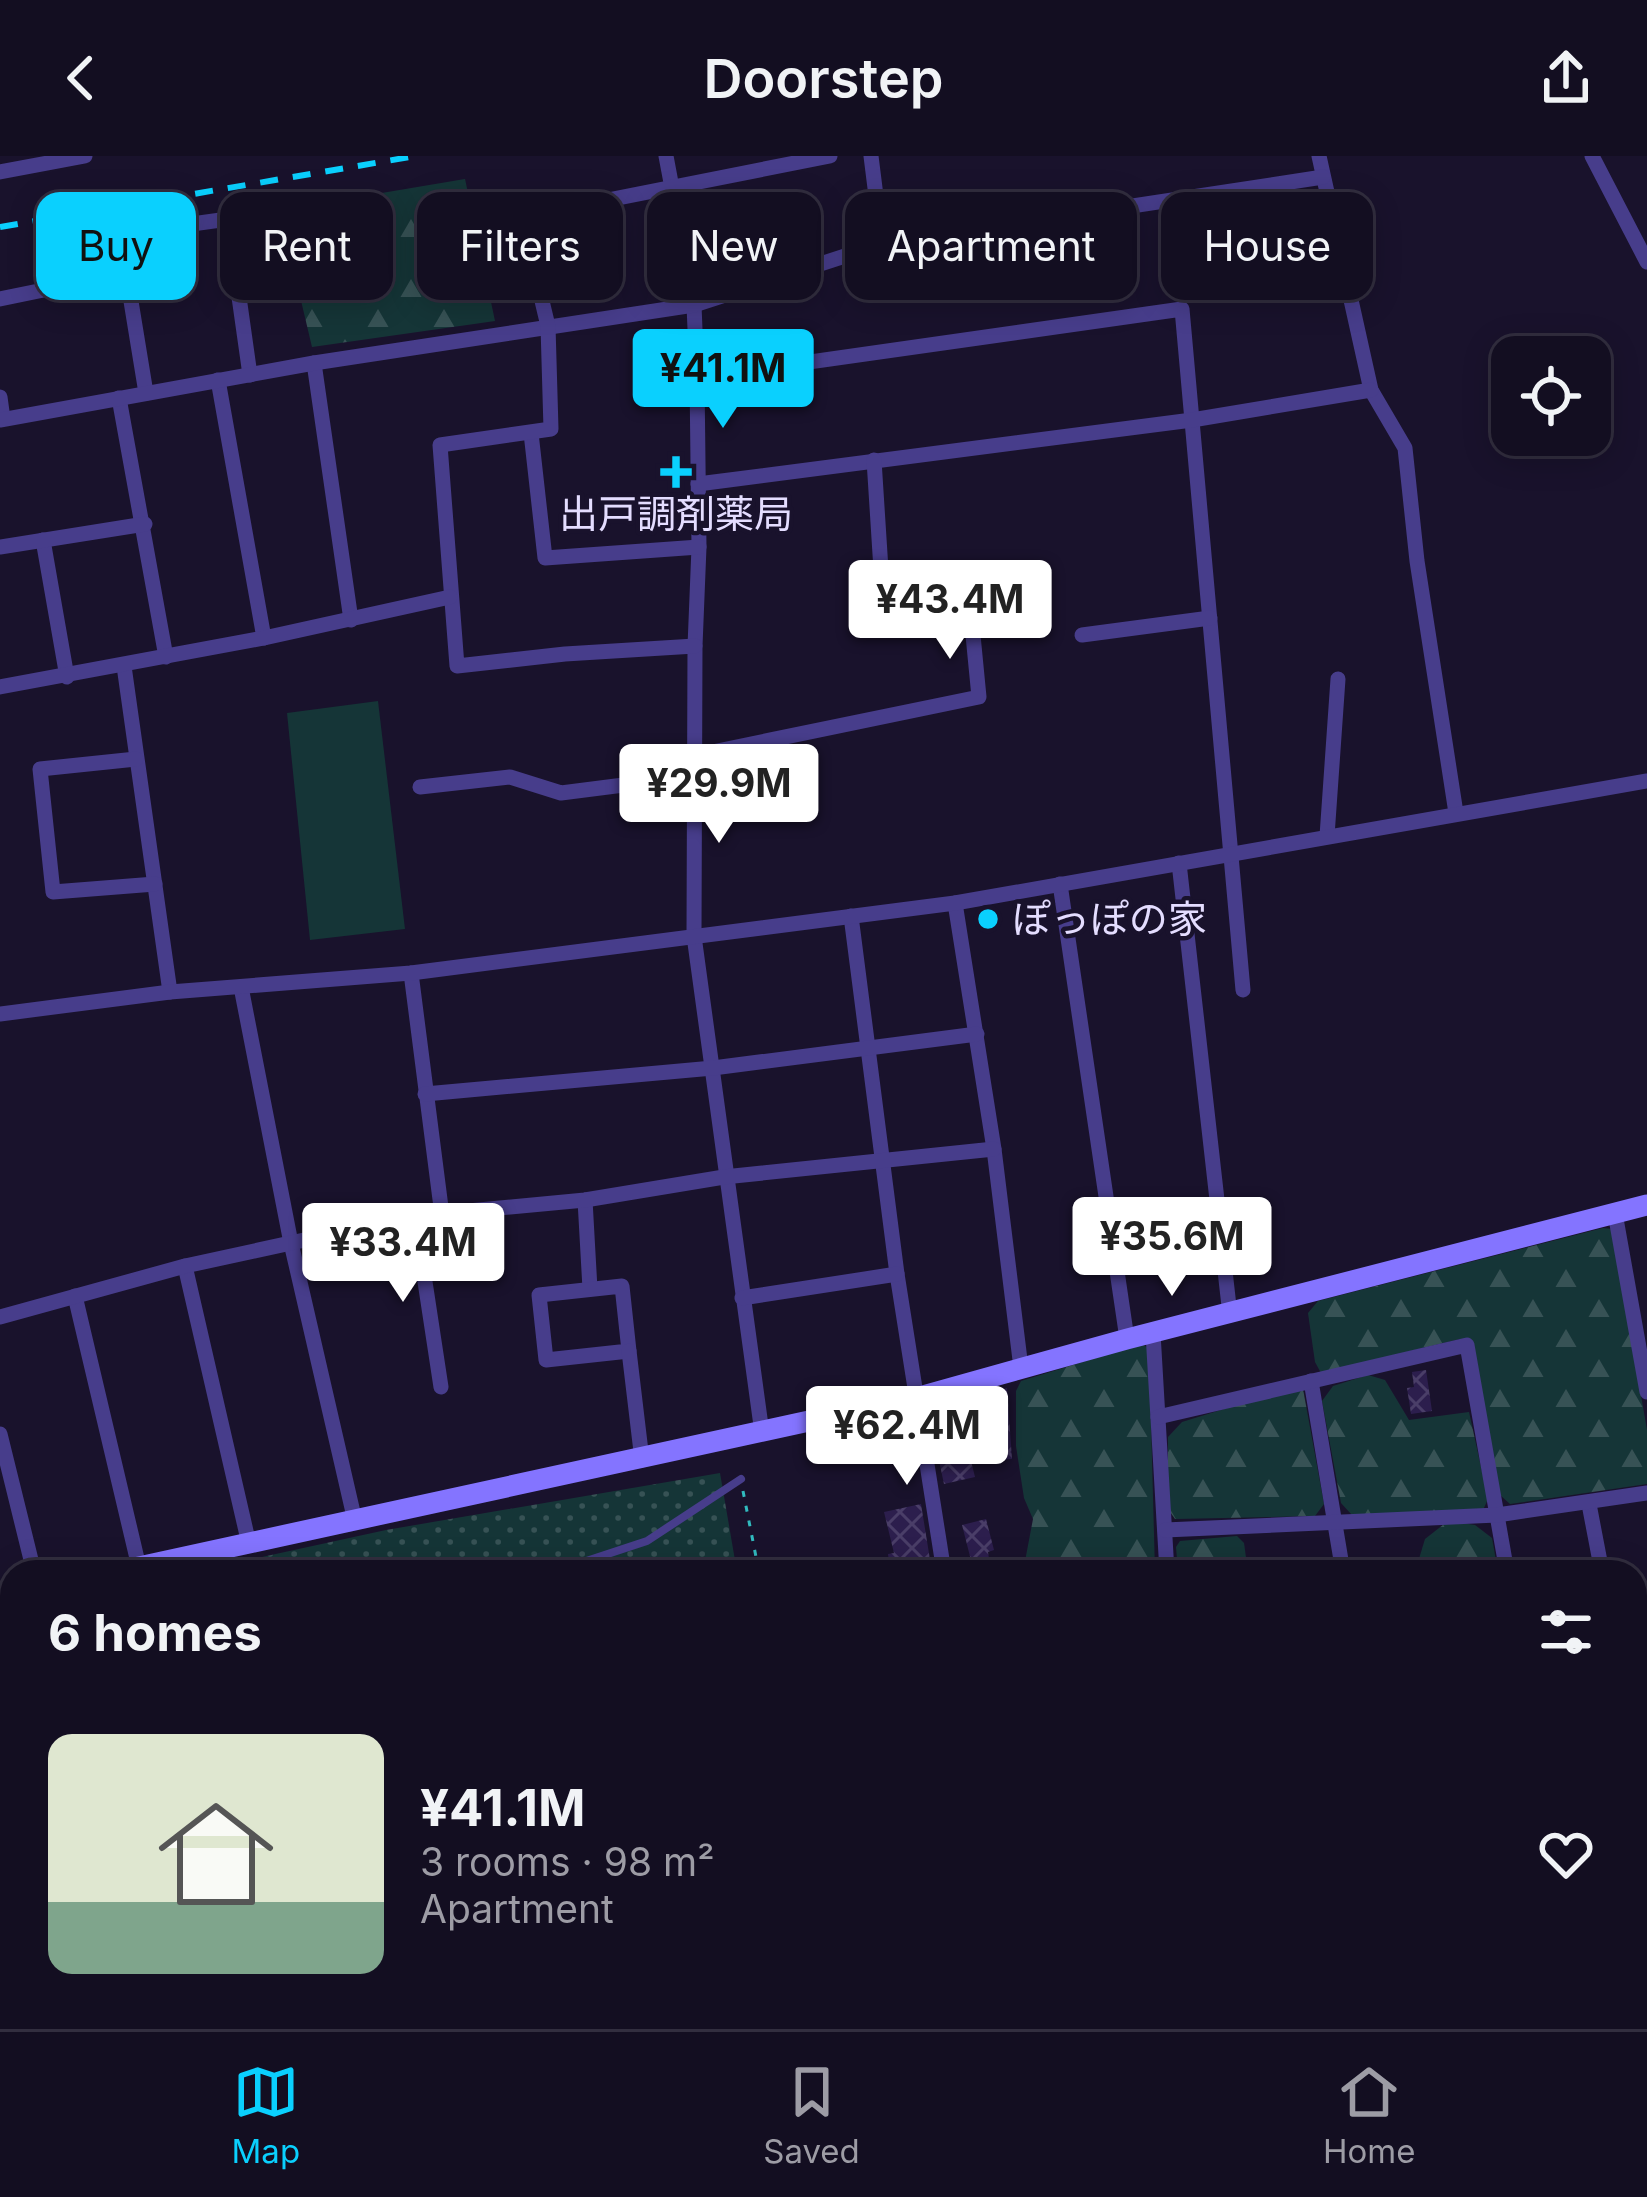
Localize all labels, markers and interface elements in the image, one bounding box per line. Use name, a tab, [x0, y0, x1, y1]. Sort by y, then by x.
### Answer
icon: back	[48, 45, 114, 111]
icon: share	[1533, 45, 1599, 111]
text: Doorstep	[703, 46, 944, 111]
chip: Buy	[36, 192, 196, 300]
chip: Rent	[220, 192, 393, 300]
chip: Filters	[417, 192, 623, 300]
chip: New	[647, 192, 821, 300]
chip: Apartment	[845, 192, 1137, 300]
chip: House	[1161, 192, 1373, 300]
pin: ¥41.1M	[625, 329, 821, 431]
map controls	[1491, 336, 1611, 456]
button: locate	[1491, 336, 1611, 456]
text: ¥41.1M	[660, 344, 786, 391]
marker: 出戸調剤薬局	[663, 459, 689, 485]
place label: 出戸調剤薬局	[559, 490, 793, 537]
pin: ¥43.4M	[852, 560, 1048, 662]
text: ¥43.4M	[876, 575, 1024, 622]
pin: ¥29.9M	[621, 744, 817, 846]
text: ¥29.9M	[646, 759, 792, 806]
place label: ぽっぽの家	[1012, 895, 1207, 942]
marker: ぽっぽの家	[975, 906, 1001, 932]
pin: ¥35.6M	[1074, 1197, 1270, 1299]
pin: ¥33.4M	[305, 1203, 501, 1305]
text: ¥35.6M	[1100, 1212, 1245, 1259]
text: ¥33.4M	[329, 1218, 477, 1265]
pin: ¥62.4M	[809, 1386, 1005, 1488]
text: ¥62.4M	[833, 1401, 981, 1448]
icon: filters	[1533, 1599, 1599, 1665]
text: 6 homes	[48, 1602, 262, 1663]
text: ¥41.1M	[420, 1777, 586, 1838]
icon: home	[144, 1782, 288, 1926]
icon: heart	[1533, 1821, 1599, 1887]
text: 3 rooms · 98 m²	[420, 1838, 714, 1885]
text: Apartment	[420, 1885, 614, 1932]
tab: Map	[232, 2059, 300, 2171]
tab: Saved	[763, 2059, 860, 2171]
tab: Home	[1323, 2059, 1415, 2171]

